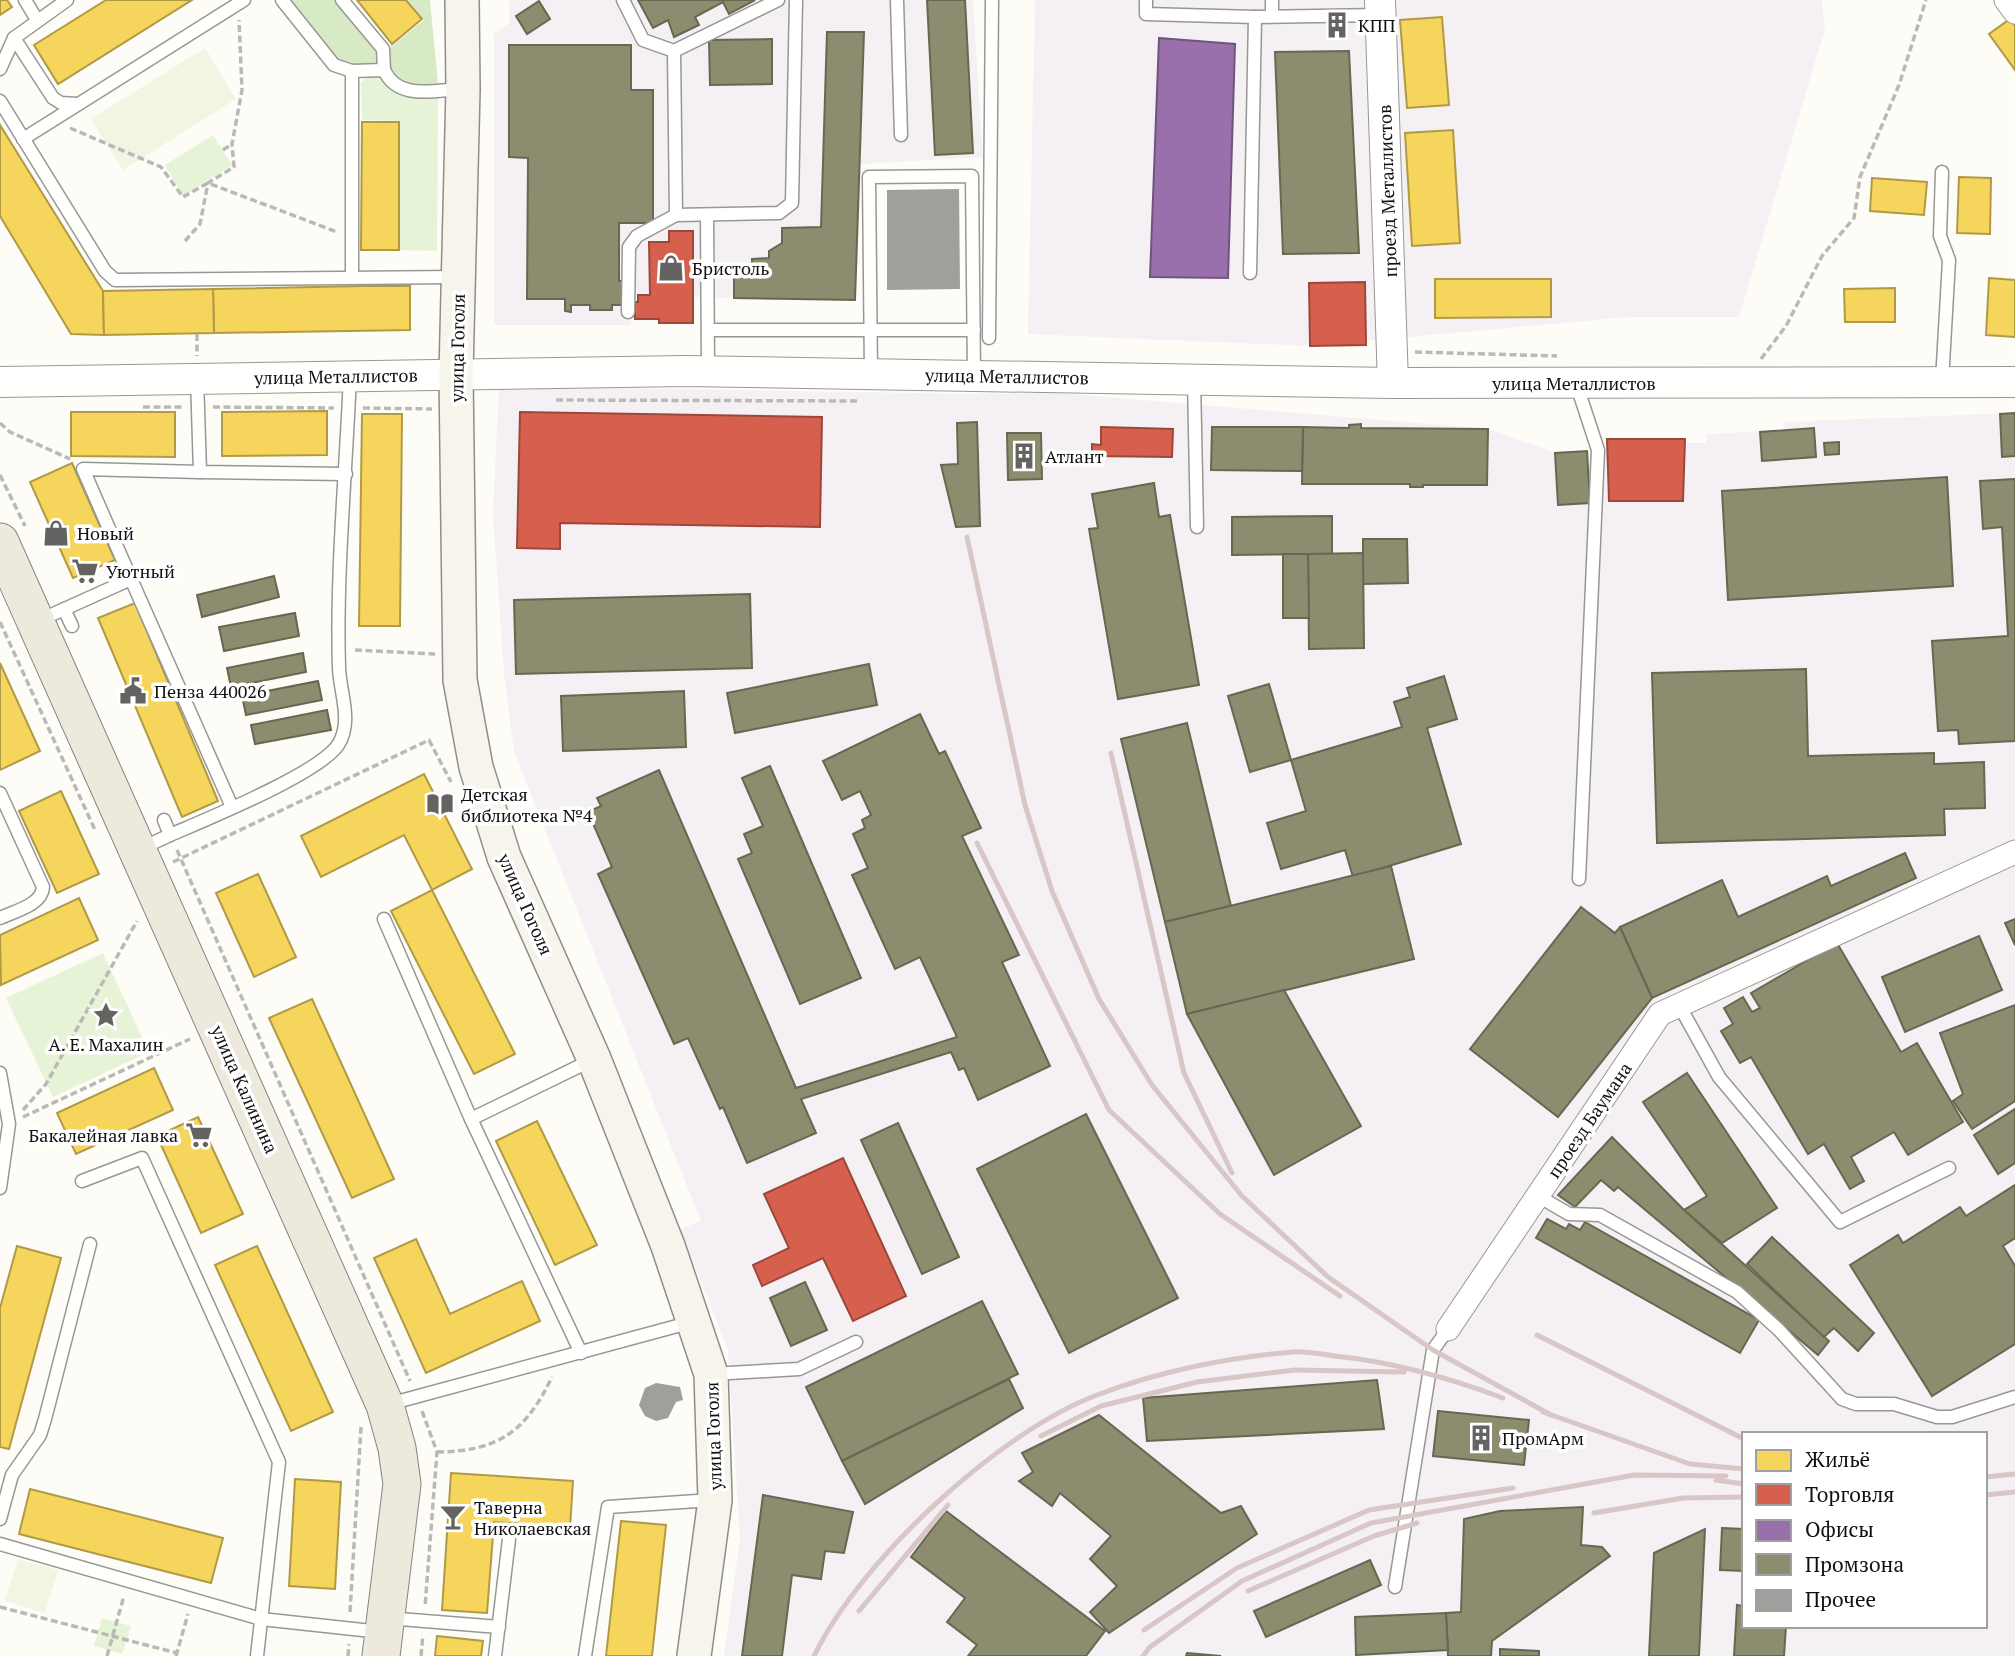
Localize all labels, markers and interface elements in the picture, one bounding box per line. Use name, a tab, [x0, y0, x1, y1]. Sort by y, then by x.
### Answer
building icon: КПП	[1322, 10, 1352, 40]
place label: КПП	[1358, 13, 1396, 37]
street label: проезд Металлистов	[1372, 104, 1402, 278]
shop icon: Бристоль	[656, 253, 686, 283]
place label: Бристоль	[692, 256, 769, 280]
street label: улица Гоголя	[444, 293, 470, 404]
street label: улица Металлистов	[253, 363, 418, 389]
street label: улица Металлистов	[924, 363, 1089, 389]
street label: улица Металлистов	[1491, 371, 1656, 395]
building icon: Атлант	[1009, 441, 1039, 471]
place label: Атлант	[1045, 444, 1104, 468]
shop icon: Новый	[41, 518, 71, 548]
place label: Новый	[77, 521, 134, 545]
supermarket icon: Уютный	[70, 556, 100, 586]
place label: Уютный	[106, 559, 175, 583]
public building icon: Пенза 440026	[118, 676, 148, 706]
place label: Пенза 440026	[154, 679, 267, 703]
place label: Детская библиотека №4	[461, 782, 593, 827]
library icon: Детская библиотека №4	[425, 789, 455, 819]
street label: улица Гоголя	[493, 849, 559, 959]
place icon: А. Е. Махалин	[91, 1000, 121, 1030]
street label: улица Калинина	[206, 1020, 284, 1157]
place label: А. Е. Махалин	[48, 1032, 164, 1056]
street label: проезд Баумана	[1541, 1057, 1637, 1183]
supermarket icon: Бакалейная лавка	[184, 1120, 214, 1150]
place label: Бакалейная лавка	[29, 1123, 178, 1147]
street label: улица Гоголя	[699, 1381, 727, 1492]
building icon: ПромАрм	[1466, 1423, 1496, 1453]
place label: ПромАрм	[1502, 1426, 1584, 1450]
legend	[1742, 1432, 1987, 1628]
text: Жильё	[1805, 1445, 1870, 1473]
text: Торговля	[1805, 1480, 1894, 1508]
place label: Таверна Николаевская	[474, 1495, 591, 1540]
bar icon: Таверна Николаевская	[438, 1502, 468, 1532]
text: Офисы	[1805, 1515, 1874, 1543]
text: Промзона	[1805, 1550, 1904, 1578]
text: Прочее	[1805, 1585, 1876, 1613]

